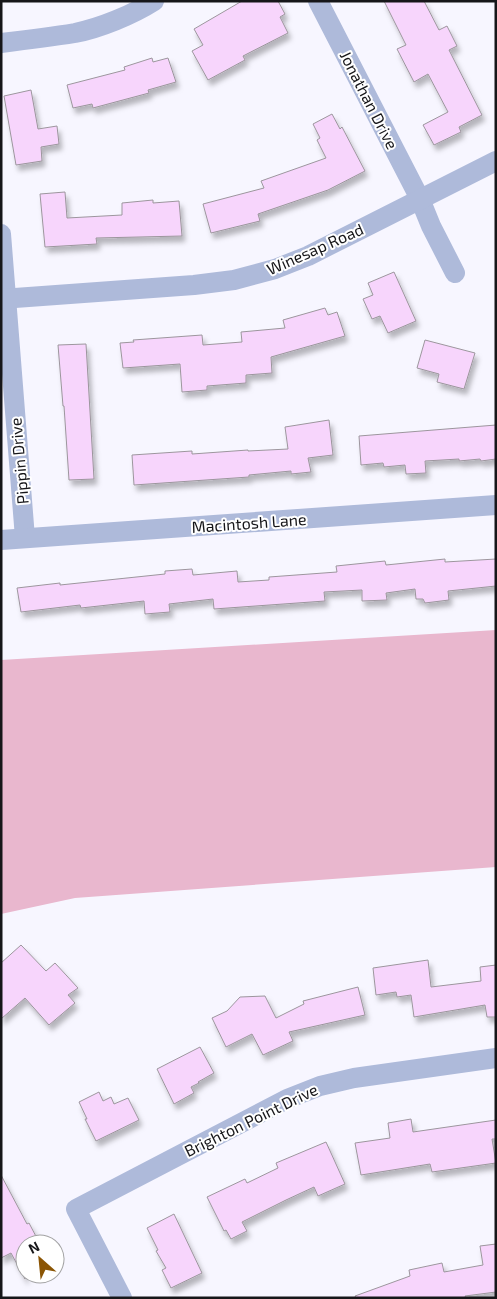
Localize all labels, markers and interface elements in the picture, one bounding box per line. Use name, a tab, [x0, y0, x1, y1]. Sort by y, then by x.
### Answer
street label: Jonathan Drive	[337, 48, 402, 152]
street label: Winesap Road	[264, 219, 366, 278]
street label: Pippin Drive	[5, 417, 32, 505]
street label: Macintosh Lane	[191, 509, 307, 536]
street label: Brighton Point Drive	[181, 1079, 321, 1160]
north arrow	[15, 1234, 65, 1284]
text: N	[26, 1237, 42, 1257]

